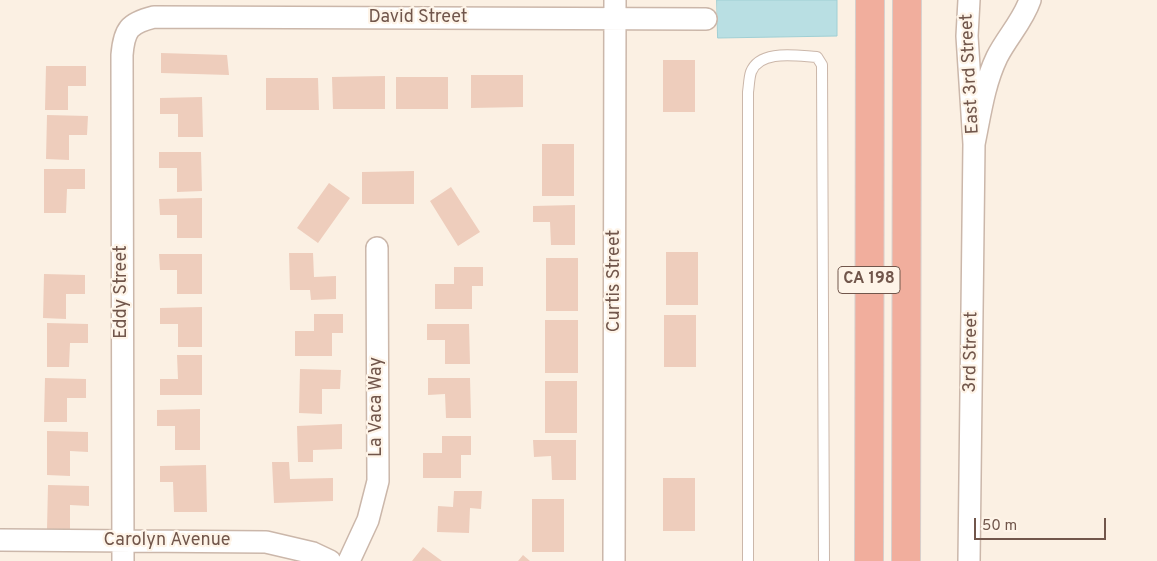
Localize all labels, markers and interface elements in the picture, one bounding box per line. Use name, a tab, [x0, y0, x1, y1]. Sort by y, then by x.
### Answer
street label: David Street	[368, 7, 468, 29]
street label: East 3rd Street	[957, 13, 985, 135]
street label: Curtis Street	[604, 230, 626, 332]
street label: Eddy Street	[111, 245, 133, 339]
road number: CA 198	[838, 266, 900, 294]
street label: 3rd Street	[960, 311, 984, 393]
street label: La Vaca Way	[366, 357, 388, 457]
scale bar	[977, 508, 1110, 540]
text: 50 m	[982, 517, 1017, 536]
street label: Carolyn Avenue	[104, 530, 230, 552]

